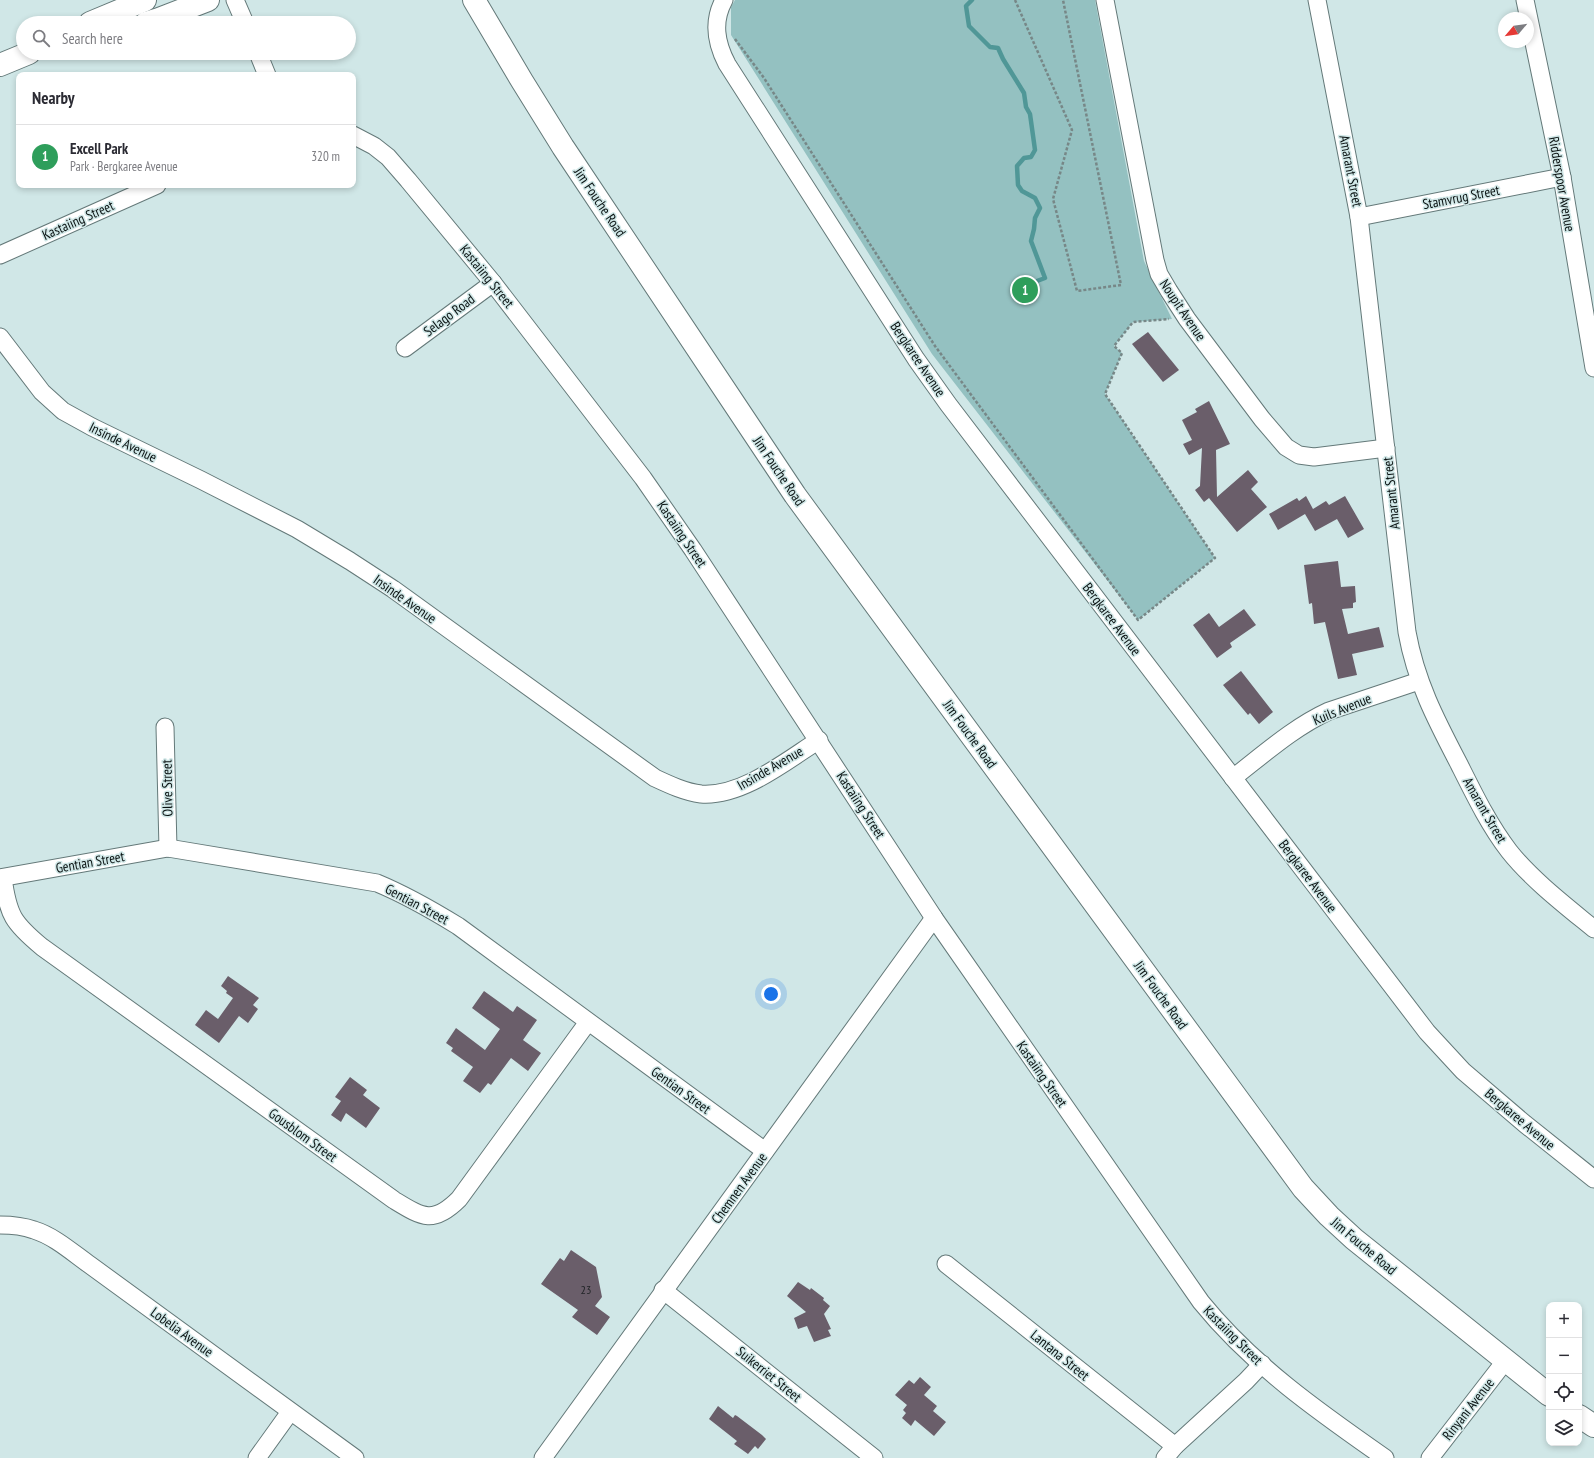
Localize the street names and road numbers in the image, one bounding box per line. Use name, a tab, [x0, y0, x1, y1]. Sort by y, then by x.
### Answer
street label: Amarant Street	[1335, 134, 1367, 209]
street label: Ridderspoor Avenue	[1545, 135, 1579, 233]
street label: Jim Fouche Road	[570, 163, 630, 240]
street label: Stamvrug Street	[1421, 181, 1501, 213]
street label: Kastaiing Street	[39, 196, 117, 244]
street label: Kastaiing Street	[456, 241, 518, 312]
street label: Noupit Avenue	[1156, 276, 1210, 344]
street label: Selago Road	[420, 290, 478, 340]
street label: Bergkaree Avenue	[886, 318, 950, 400]
street label: Insinde Avenue	[86, 418, 160, 466]
street label: Jim Fouche Road	[749, 432, 809, 509]
street label: Amarant Street	[1378, 456, 1404, 530]
street label: Kastaiing Street	[653, 497, 711, 571]
street label: Insinde Avenue	[370, 571, 440, 627]
street label: Bergkaree Avenue	[1079, 579, 1145, 659]
street label: Kuils Avenue	[1310, 689, 1374, 729]
street label: Jim Fouche Road	[939, 695, 1001, 772]
street label: Insinde Avenue	[734, 742, 806, 794]
street label: Olive Street	[158, 759, 176, 817]
street label: Kastaiing Street	[833, 768, 889, 842]
street label: Amarant Street	[1459, 774, 1511, 846]
street label: Bergkaree Avenue	[1275, 836, 1341, 916]
street label: Gentian Street	[54, 847, 126, 877]
street label: Gentian Street	[382, 880, 452, 928]
street label: Jim Fouche Road	[1130, 956, 1192, 1033]
street label: Kastaiing Street	[1013, 1037, 1071, 1111]
street label: Gentian Street	[648, 1062, 714, 1118]
street label: Bergkaree Avenue	[1481, 1084, 1559, 1154]
street label: Gousblom Street	[265, 1104, 341, 1166]
street label: Chemnen Avenue	[707, 1149, 771, 1227]
street label: Jim Fouche Road	[1327, 1213, 1400, 1279]
street label: Kastaiing Street	[1200, 1302, 1267, 1369]
street label: Lobelia Avenue	[147, 1303, 217, 1361]
street label: Lantana Street	[1027, 1326, 1093, 1384]
street label: Suikerriet Street	[733, 1342, 805, 1406]
street label: Rinyani Avenue	[1438, 1374, 1498, 1444]

